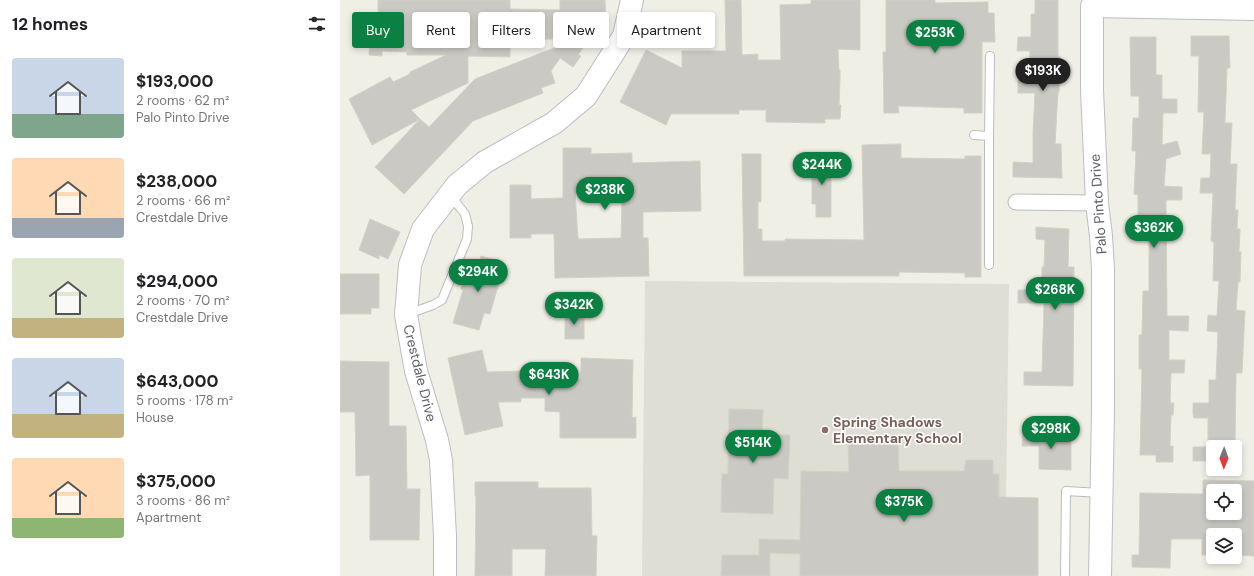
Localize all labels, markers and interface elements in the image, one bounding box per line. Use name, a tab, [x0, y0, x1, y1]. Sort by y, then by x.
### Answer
chip: Buy	[352, 12, 404, 48]
chip: Rent	[412, 12, 470, 48]
chip: Filters	[478, 12, 545, 48]
chip: New	[553, 12, 609, 48]
chip: Apartment	[617, 12, 715, 48]
text: 12 homes	[12, 13, 88, 35]
icon: filters	[306, 13, 328, 35]
pin: $253K	[907, 20, 963, 54]
text: $253K	[915, 24, 955, 41]
pin: $193K	[1015, 58, 1071, 92]
text: $193K	[1024, 62, 1062, 79]
text: $193,000	[136, 70, 213, 92]
icon: home	[44, 74, 92, 122]
text: 2 rooms · 62 m²	[136, 92, 229, 109]
text: Palo Pinto Drive	[136, 109, 229, 126]
pin: $244K	[794, 152, 850, 186]
street label: Palo Pinto Drive	[1086, 153, 1110, 255]
text: $244K	[802, 156, 842, 173]
text: $238,000	[136, 170, 217, 192]
icon: home	[44, 174, 92, 222]
pin: $238K	[577, 177, 633, 211]
text: $238K	[585, 181, 625, 198]
text: 2 rooms · 66 m²	[136, 192, 230, 209]
text: Crestdale Drive	[136, 209, 228, 226]
pin: $362K	[1126, 215, 1182, 249]
text: $362K	[1134, 219, 1174, 236]
pin: $294K	[450, 259, 506, 293]
text: $294K	[458, 263, 498, 280]
text: $294,000	[136, 270, 218, 292]
icon: home	[44, 274, 92, 322]
pin: $268K	[1027, 277, 1083, 311]
text: $268K	[1035, 281, 1075, 298]
text: 2 rooms · 70 m²	[136, 292, 230, 309]
pin: $342K	[546, 292, 602, 326]
text: $342K	[554, 296, 594, 313]
text: Crestdale Drive	[136, 309, 228, 326]
street label: Crestdale Drive	[399, 323, 441, 423]
pin: $643K	[521, 362, 577, 396]
text: $643K	[529, 366, 569, 383]
text: $643,000	[136, 370, 218, 392]
icon: home	[44, 374, 92, 422]
text: 5 rooms · 178 m²	[136, 392, 233, 409]
text: House	[136, 409, 174, 426]
place label: Spring Shadows Elementary School	[833, 413, 962, 447]
pin: $298K	[1023, 416, 1079, 450]
text: $298K	[1031, 420, 1071, 437]
marker: Spring Shadows Elementary School	[820, 425, 830, 435]
pin: $514K	[725, 430, 781, 464]
text: $514K	[734, 434, 772, 451]
north arrow	[1206, 440, 1242, 476]
map controls	[1206, 440, 1242, 564]
text: $375,000	[136, 470, 216, 492]
icon: home	[44, 474, 92, 522]
button: locate	[1206, 484, 1242, 520]
pin: $375K	[876, 489, 932, 523]
text: 3 rooms · 86 m²	[136, 492, 230, 509]
text: $375K	[885, 493, 923, 510]
text: Apartment	[136, 509, 201, 526]
button: layers	[1206, 528, 1242, 564]

